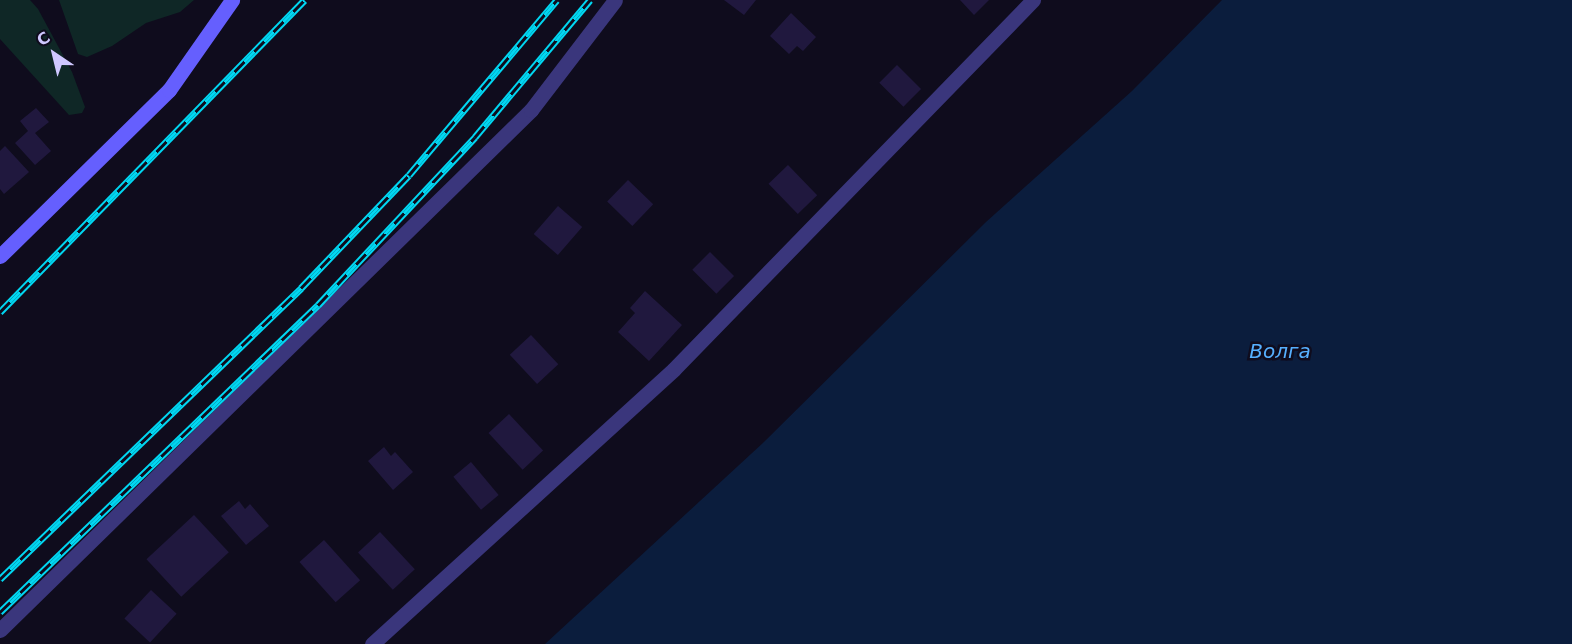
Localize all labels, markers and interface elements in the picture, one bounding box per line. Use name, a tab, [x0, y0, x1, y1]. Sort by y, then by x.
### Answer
north arrow	[24, 24, 84, 84]
text: С	[33, 28, 54, 50]
water label: Волга	[1249, 339, 1311, 363]

